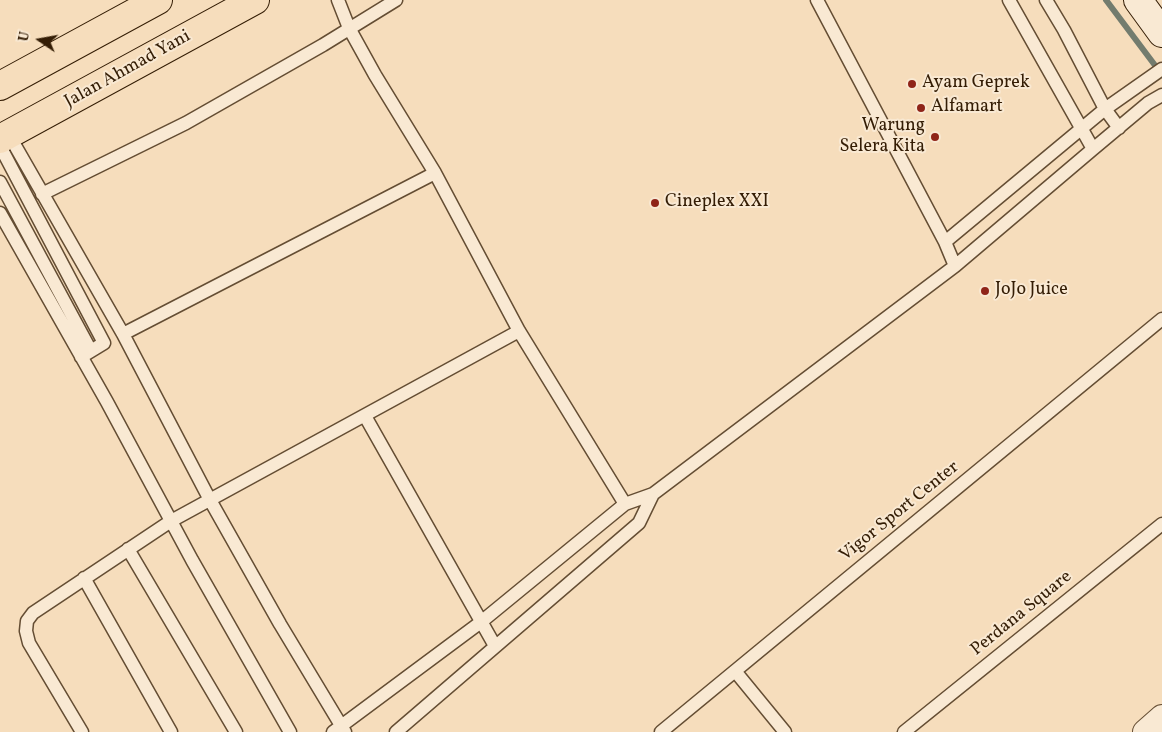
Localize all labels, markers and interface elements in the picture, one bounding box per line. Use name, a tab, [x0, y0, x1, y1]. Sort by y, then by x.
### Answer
north arrow	[15, 15, 65, 65]
street label: Jalan Ahmad Yani	[61, 26, 195, 114]
text: U	[15, 30, 35, 43]
place label: Ayam Geprek	[922, 73, 1030, 95]
marker: Ayam Geprek	[906, 78, 918, 90]
place label: Alfamart	[931, 97, 1003, 119]
marker: Alfamart	[915, 102, 927, 114]
place label: Warung Selera Kita	[840, 116, 925, 158]
marker: Warung Selera Kita	[929, 131, 941, 143]
place label: Cineplex XXI	[665, 192, 769, 214]
marker: Cineplex XXI	[649, 197, 661, 209]
place label: JoJo Juice	[995, 280, 1068, 302]
marker: JoJo Juice	[979, 285, 991, 297]
street label: Vigor Sport Center	[836, 457, 964, 567]
street label: Perdana Square	[967, 567, 1077, 661]

